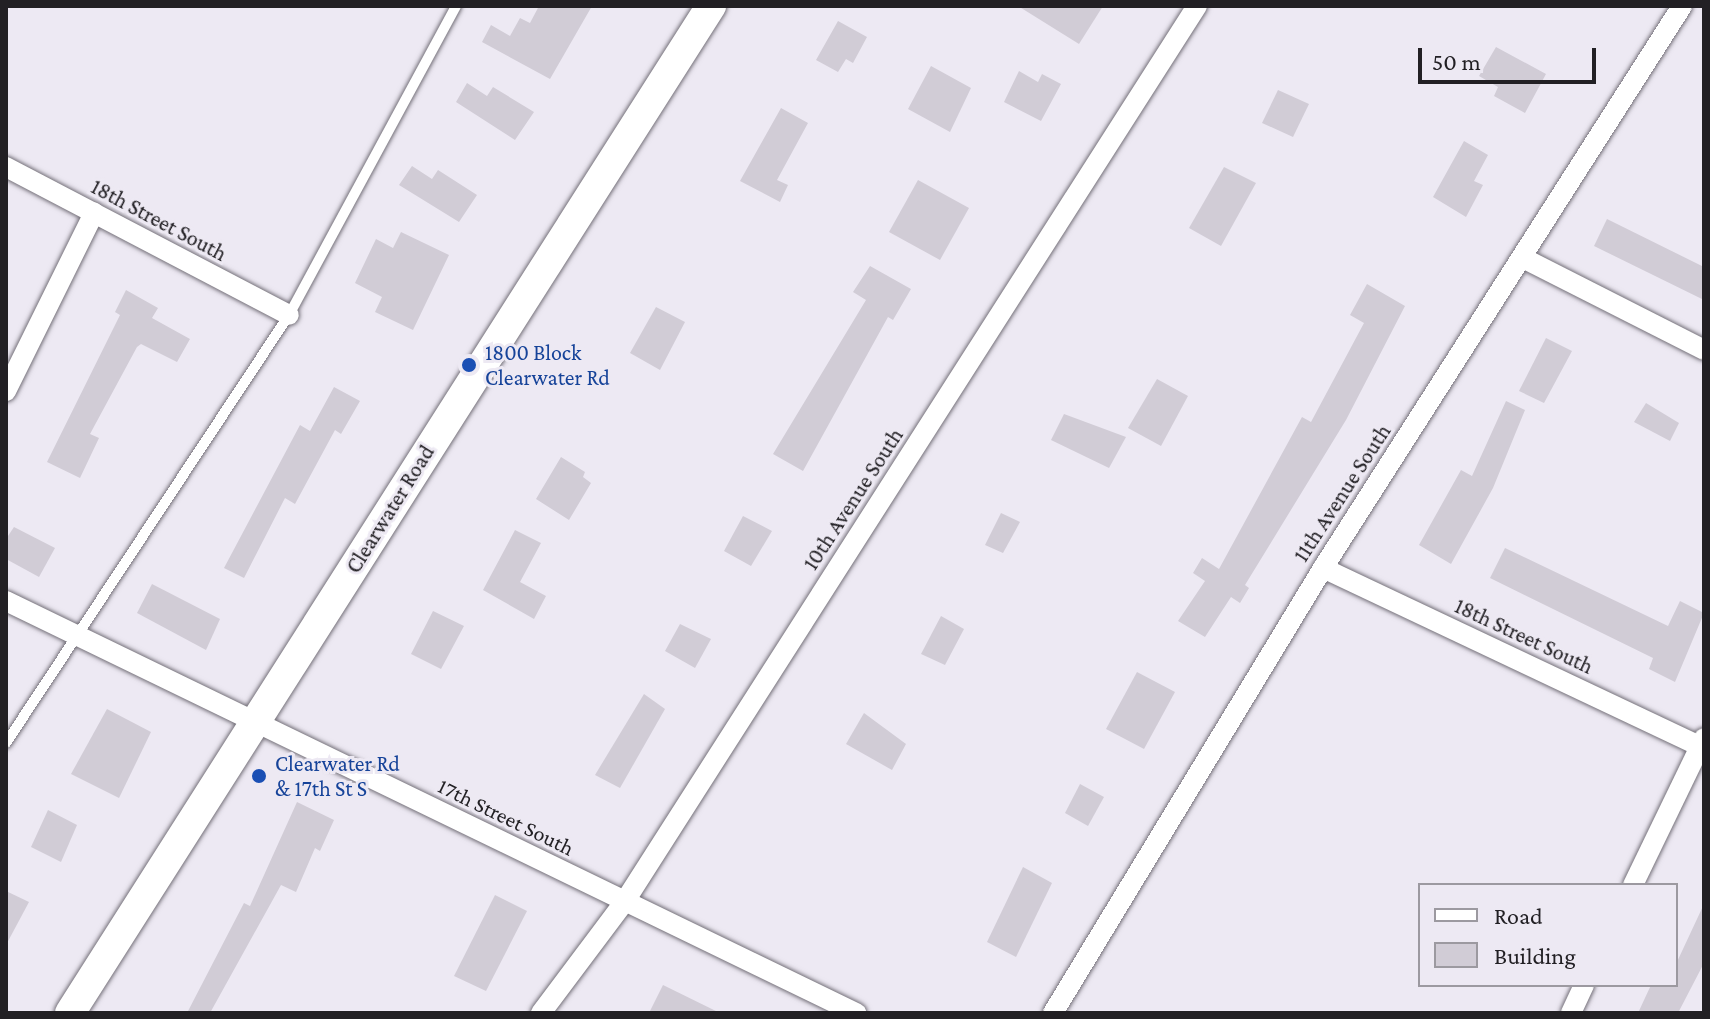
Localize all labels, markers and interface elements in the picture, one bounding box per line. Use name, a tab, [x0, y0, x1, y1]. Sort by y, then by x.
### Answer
scale bar	[1422, 32, 1600, 82]
text: 50 m	[1432, 48, 1481, 75]
street label: 18th Street South	[87, 173, 231, 267]
place label: 1800 Block Clearwater Rd	[485, 339, 610, 390]
marker: 1800 Block Clearwater Rd	[460, 356, 478, 374]
street label: 11th Avenue South	[1288, 419, 1396, 567]
street label: 10th Avenue South	[797, 423, 909, 575]
street label: Clearwater Road	[340, 440, 440, 578]
street label: 18th Street South	[1450, 592, 1598, 680]
place label: Clearwater Rd & 17th St S	[275, 750, 400, 802]
marker: Clearwater Rd & 17th St S	[250, 767, 268, 785]
street label: 17th Street South	[434, 773, 578, 861]
legend	[1418, 883, 1678, 987]
text: Road	[1494, 902, 1543, 929]
text: Building	[1494, 942, 1576, 969]

